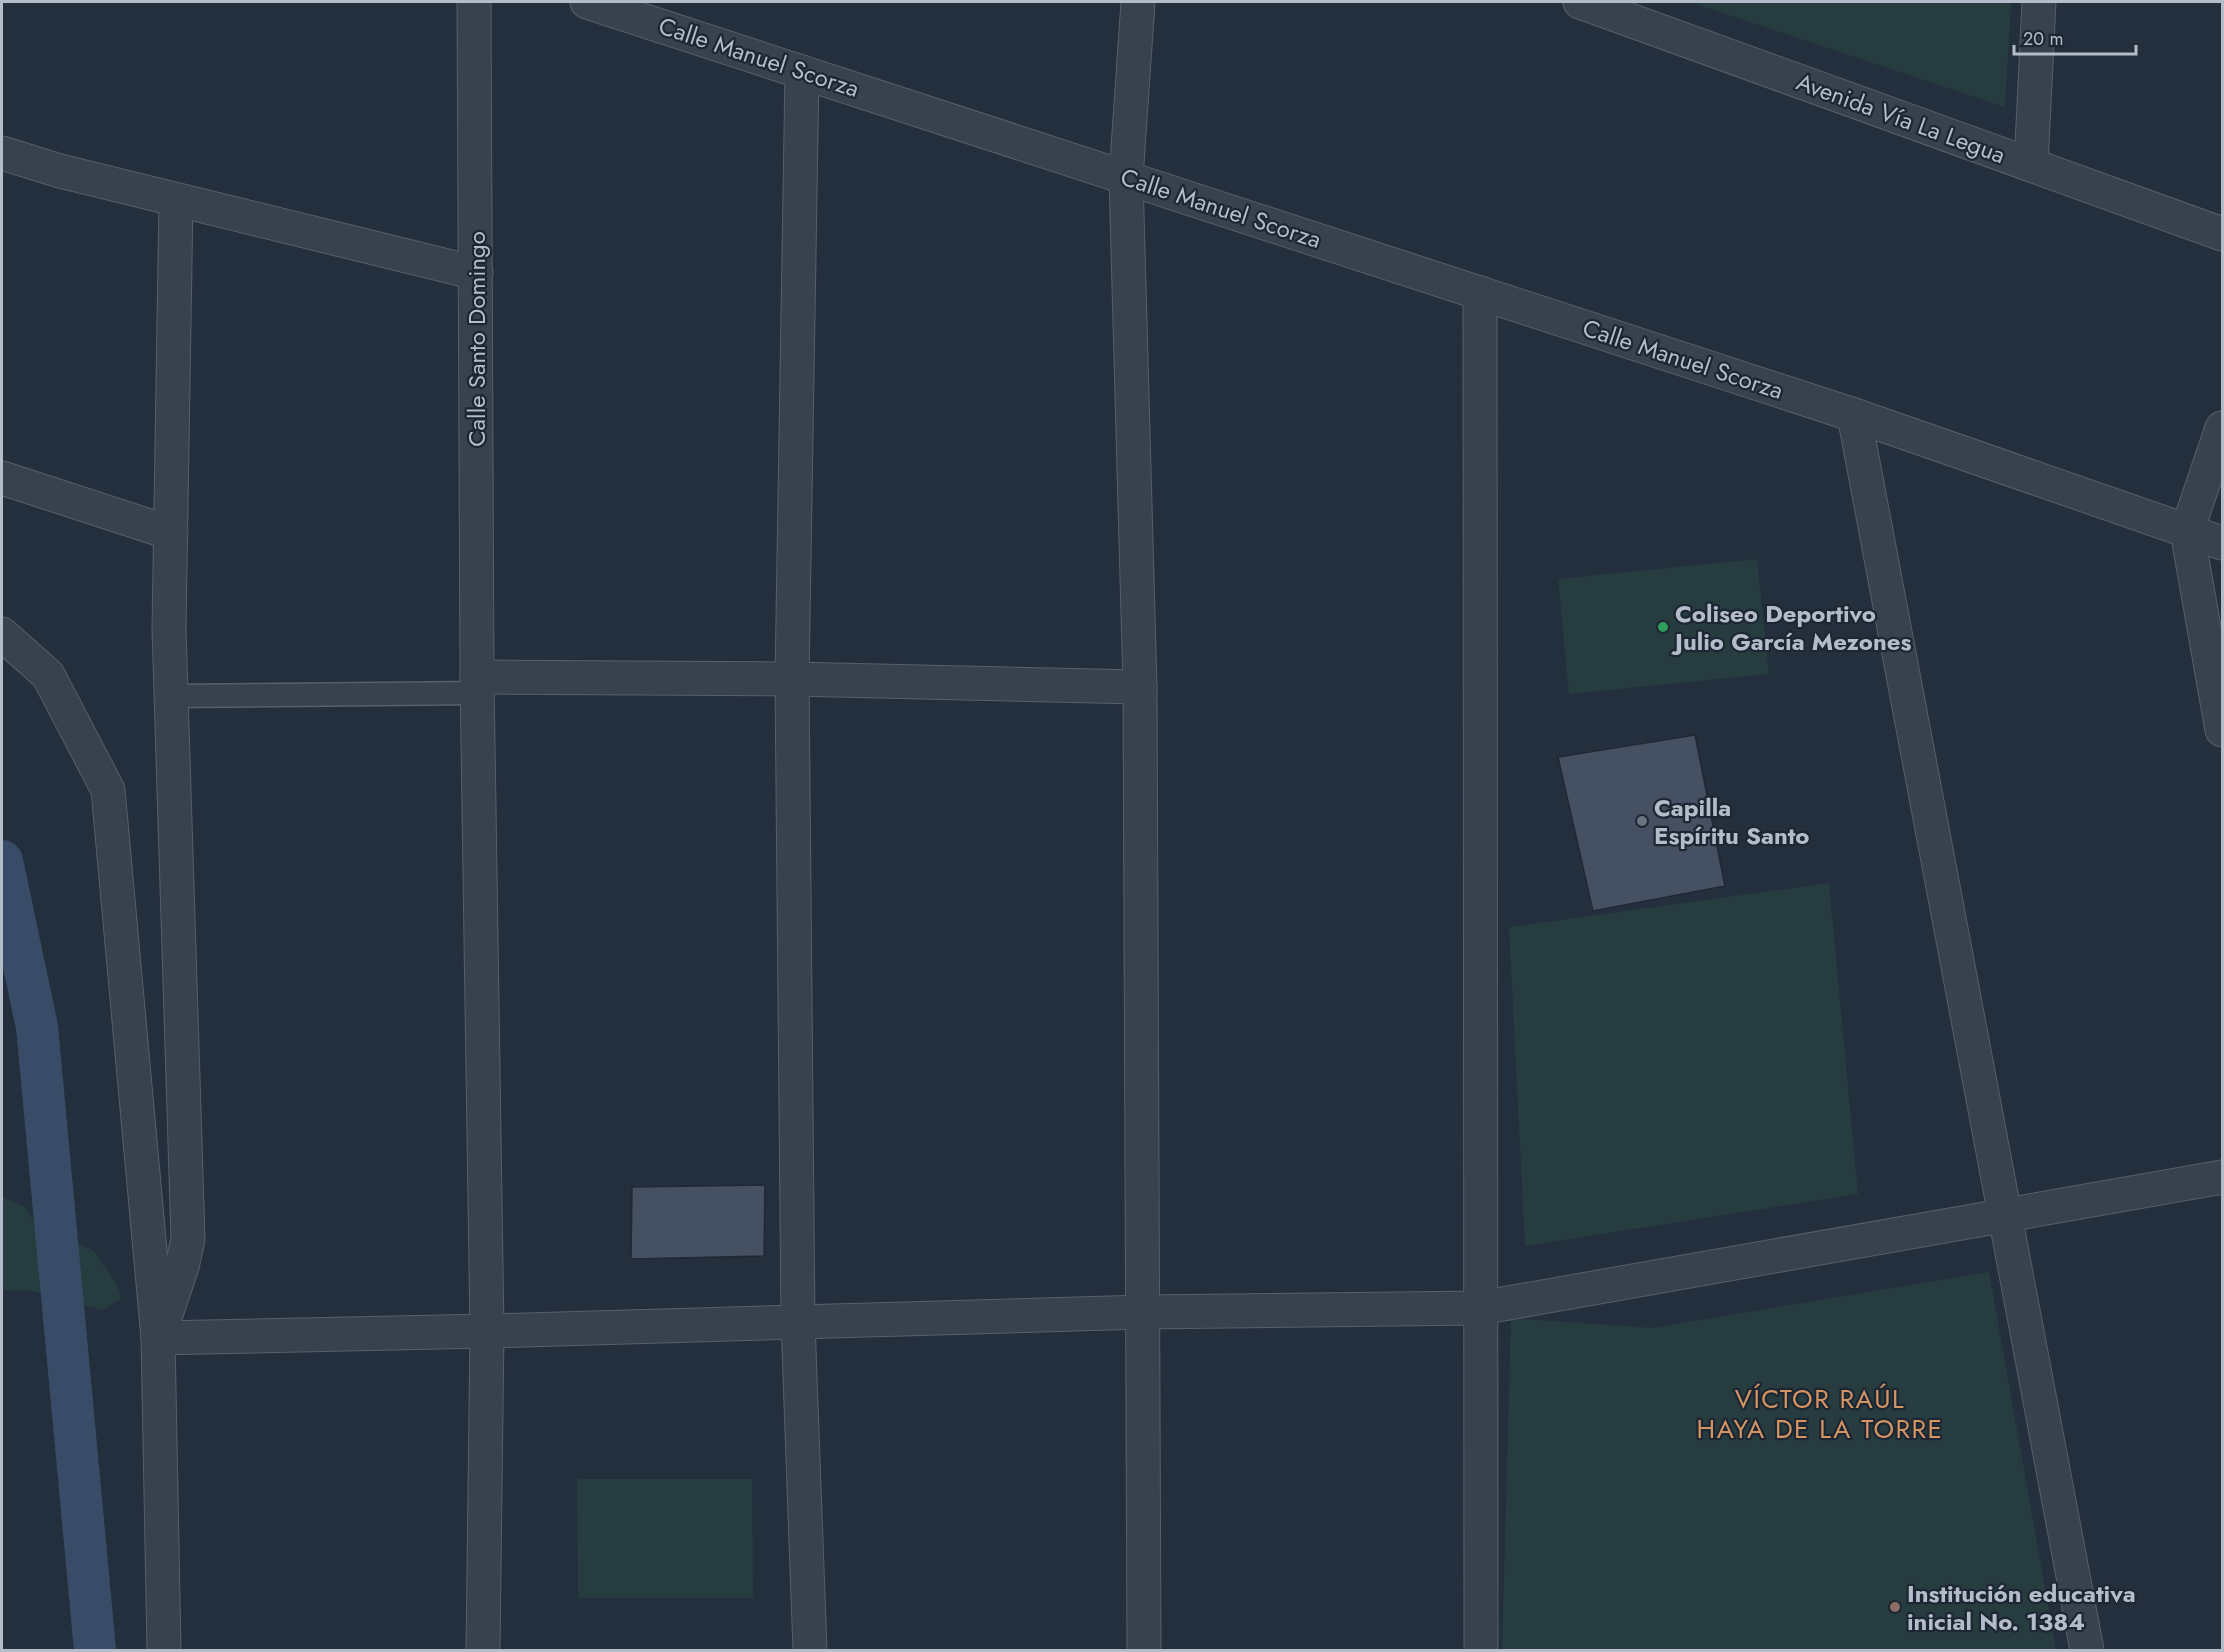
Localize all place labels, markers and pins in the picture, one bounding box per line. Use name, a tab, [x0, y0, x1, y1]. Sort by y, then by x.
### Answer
place label: Coliseo Deportivo Julio García Mezones	[1671, 596, 1911, 659]
marker: Coliseo Deportivo Julio García Mezones	[1656, 620, 1670, 634]
place label: Capilla Espíritu Santo	[1654, 790, 1810, 853]
marker: Capilla Espíritu Santo	[1635, 814, 1649, 828]
place label: Institución educativa inicial No. 1384	[1907, 1576, 2136, 1639]
marker: Institución educativa inicial No. 1384	[1888, 1600, 1902, 1614]

